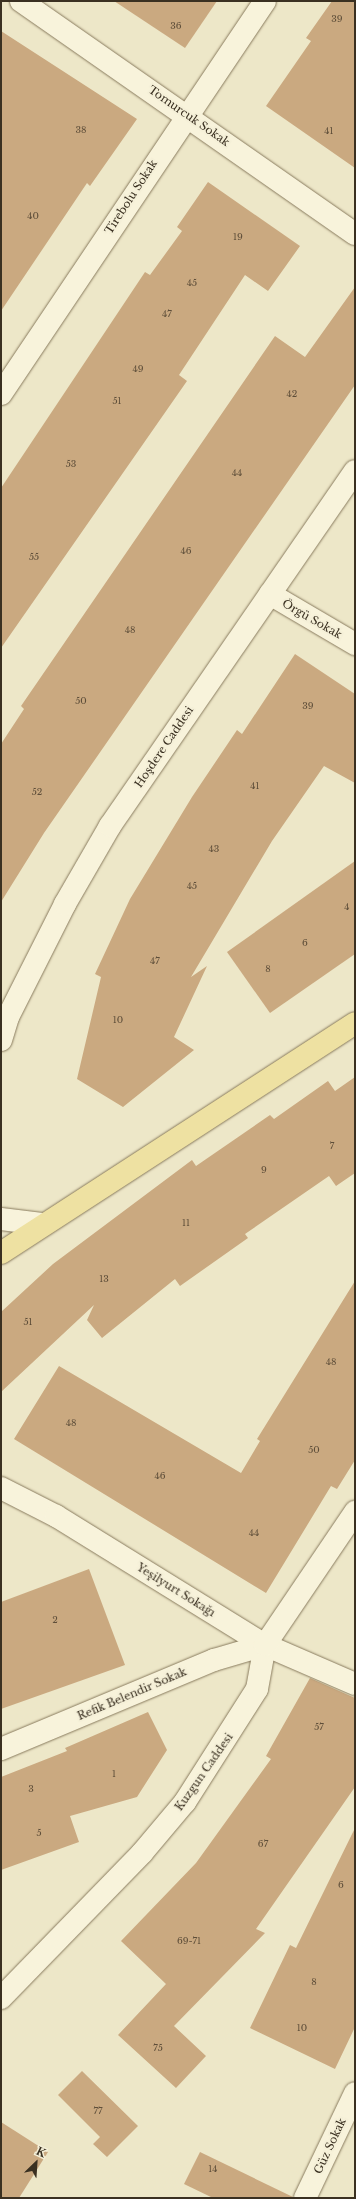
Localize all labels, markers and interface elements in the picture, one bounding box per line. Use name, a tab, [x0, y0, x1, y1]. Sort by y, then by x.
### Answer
house number: 39	[331, 14, 343, 24]
house number: 36	[170, 21, 182, 31]
street label: Tomurcuk Sokak	[146, 83, 232, 149]
house number: 38	[76, 125, 86, 135]
house number: 41	[324, 126, 334, 136]
street label: Tirebolu Sokak	[102, 157, 160, 237]
house number: 40	[27, 211, 39, 221]
house number: 19	[233, 232, 243, 242]
house number: 45	[187, 278, 197, 288]
house number: 47	[162, 309, 172, 319]
house number: 49	[132, 364, 144, 374]
house number: 42	[287, 389, 297, 399]
house number: 51	[112, 396, 122, 406]
house number: 53	[66, 459, 76, 469]
house number: 44	[232, 468, 242, 478]
house number: 46	[180, 546, 192, 556]
house number: 55	[29, 552, 39, 562]
street label: Örgü Sokak	[280, 597, 344, 641]
house number: 48	[125, 625, 135, 635]
house number: 50	[75, 696, 87, 706]
house number: 39	[302, 701, 314, 711]
street label: Hoşdere Caddesi	[132, 704, 196, 790]
house number: 41	[250, 781, 260, 791]
house number: 52	[32, 787, 42, 797]
house number: 43	[209, 844, 219, 854]
house number: 45	[187, 881, 197, 891]
house number: 4	[344, 902, 350, 912]
house number: 6	[302, 938, 308, 948]
house number: 47	[150, 956, 160, 966]
house number: 8	[265, 964, 271, 974]
house number: 10	[113, 1015, 123, 1025]
house number: 7	[330, 1141, 334, 1151]
house number: 9	[261, 1165, 267, 1175]
house number: 11	[182, 1218, 190, 1228]
house number: 13	[99, 1274, 109, 1284]
house number: 51	[23, 1317, 33, 1327]
house number: 48	[326, 1357, 336, 1367]
house number: 48	[66, 1418, 76, 1428]
house number: 50	[308, 1445, 320, 1455]
house number: 46	[154, 1471, 166, 1481]
house number: 44	[249, 1528, 259, 1538]
street label: Yeşilyurt Sokağı	[134, 1561, 218, 1619]
house number: 2	[52, 1615, 58, 1625]
street label: Refik Belendir Sokak	[75, 1665, 189, 1723]
house number: 57	[314, 1722, 324, 1732]
street label: Kuzgun Caddesi	[172, 1731, 236, 1813]
house number: 1	[112, 1769, 116, 1779]
house number: 3	[28, 1784, 34, 1794]
house number: 5	[36, 1828, 42, 1838]
house number: 67	[258, 1839, 268, 1849]
house number: 6	[338, 1880, 344, 1890]
house number: 69-71	[177, 1936, 201, 1946]
house number: 8	[311, 1977, 317, 1987]
house number: 10	[297, 2023, 307, 2033]
house number: 75	[153, 2043, 163, 2053]
house number: 77	[93, 2106, 103, 2116]
street label: Güz Sokak	[311, 2116, 349, 2176]
north arrow	[16, 2143, 56, 2183]
text: K	[34, 2144, 48, 2160]
house number: 14	[208, 2164, 218, 2174]

